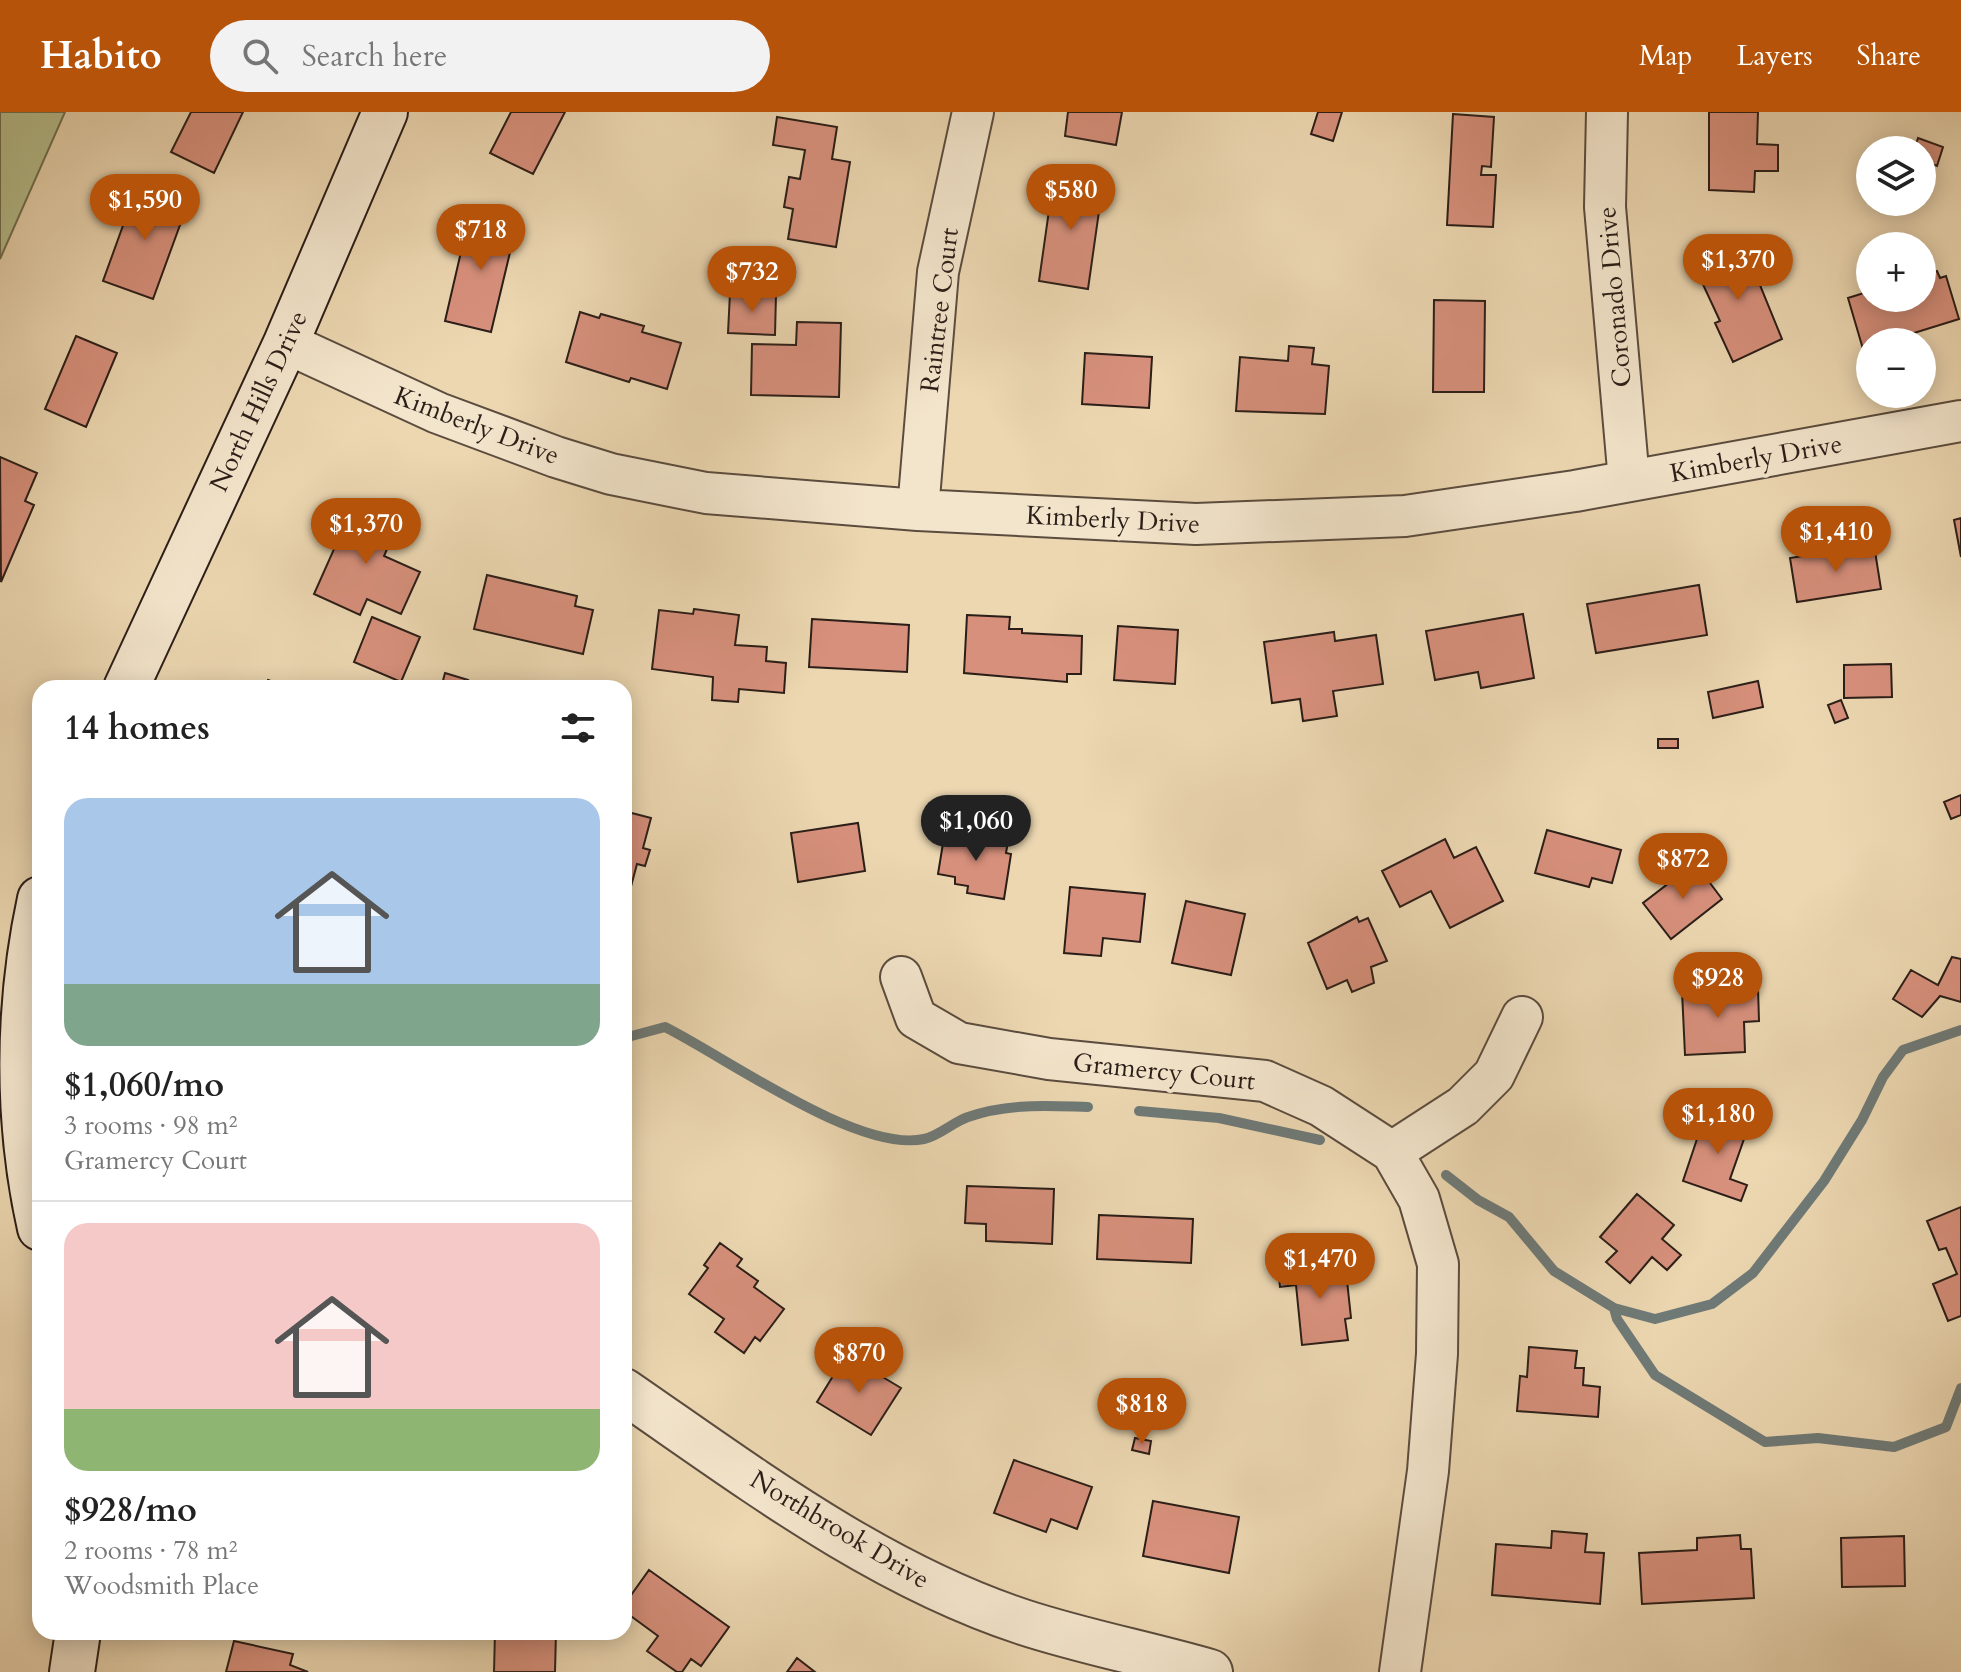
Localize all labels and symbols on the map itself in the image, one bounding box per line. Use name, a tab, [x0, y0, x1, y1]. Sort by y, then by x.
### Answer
pin: $580	[1024, 164, 1118, 232]
pin: $1,590	[80, 174, 210, 242]
pin: $718	[434, 204, 528, 272]
street label: Coronado Drive	[1589, 205, 1640, 389]
street label: Raintree Court	[912, 226, 967, 394]
pin: $1,370	[1673, 234, 1803, 302]
pin: $732	[705, 246, 799, 314]
street label: North Hills Drive	[201, 305, 316, 497]
street label: Kimberly Drive	[389, 378, 564, 473]
street label: Kimberly Drive	[1667, 426, 1845, 491]
street label: Kimberly Drive	[1025, 497, 1201, 542]
pin: $1,370	[301, 498, 431, 566]
pin: $1,410	[1771, 506, 1901, 574]
pin: $1,060	[911, 795, 1041, 863]
pin: $872	[1636, 833, 1730, 901]
pin: $928	[1671, 952, 1765, 1020]
street label: Gramercy Court	[1071, 1045, 1257, 1098]
pin: $1,180	[1653, 1088, 1783, 1156]
pin: $1,470	[1255, 1233, 1385, 1301]
pin: $870	[812, 1327, 906, 1395]
pin: $818	[1095, 1378, 1189, 1446]
street label: Northbrook Drive	[743, 1462, 936, 1597]

